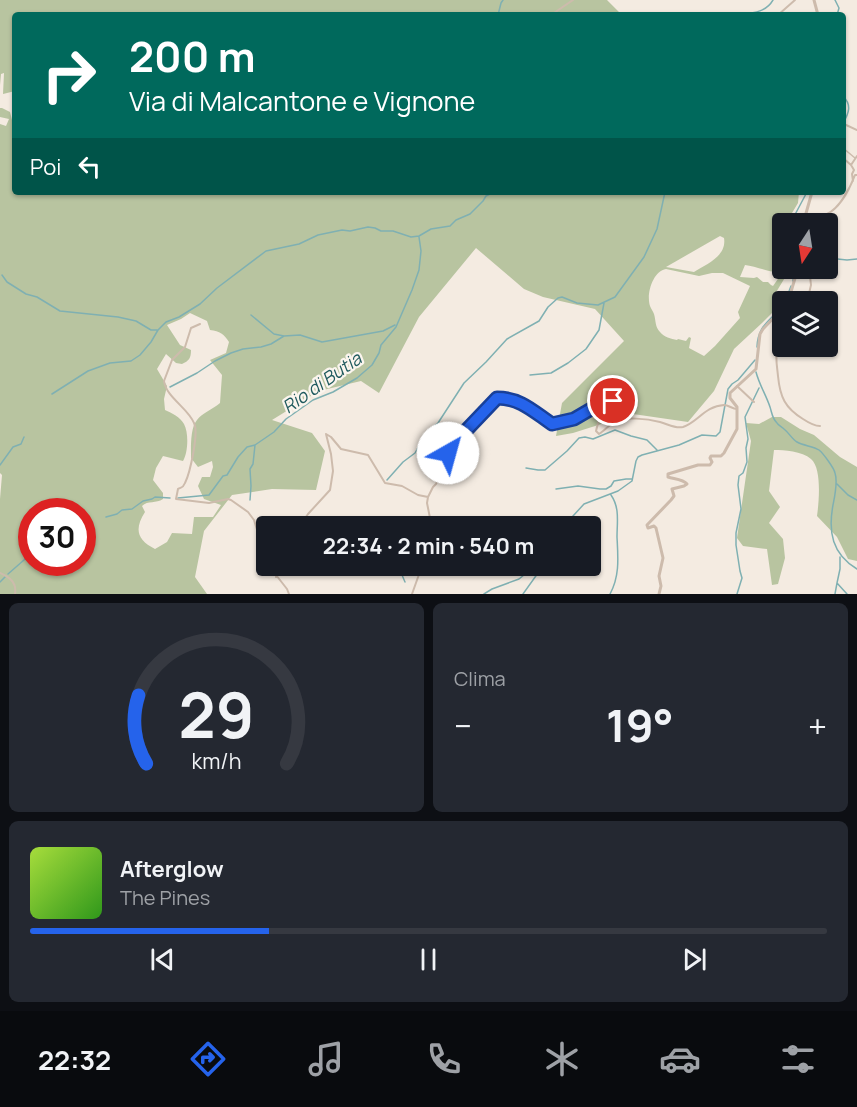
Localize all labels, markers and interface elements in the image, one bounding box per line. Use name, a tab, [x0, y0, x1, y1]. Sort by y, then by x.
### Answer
text: 200 m	[129, 27, 255, 85]
icon: right	[30, 36, 108, 114]
text: Via di Malcantone e Vignone	[129, 82, 475, 119]
icon: left	[73, 150, 106, 183]
text: Poi	[30, 152, 61, 182]
north arrow	[772, 213, 838, 279]
map controls	[772, 213, 838, 357]
button: layers	[772, 291, 838, 357]
water label: Rio di Butia	[277, 346, 367, 418]
pin	[587, 375, 638, 426]
icon: arrive	[596, 384, 629, 417]
position arrow	[416, 421, 480, 485]
speed limit sign: 30	[18, 498, 96, 576]
text: 22:34 · 2 min · 540 m	[323, 531, 534, 561]
text: Clima	[454, 665, 506, 692]
text: 29	[179, 671, 254, 757]
text: 19°	[606, 694, 674, 756]
text: −	[454, 703, 472, 748]
text: +	[808, 703, 827, 748]
text: km/h	[192, 747, 241, 776]
text: Afterglow	[120, 854, 224, 884]
text: The Pines	[120, 884, 210, 911]
icon: previous	[146, 943, 179, 976]
icon: pause	[412, 943, 445, 976]
icon: next	[678, 943, 711, 976]
icon: directions	[187, 1038, 229, 1080]
icon: music	[305, 1038, 347, 1080]
icon: phone	[423, 1038, 465, 1080]
icon: climate	[541, 1038, 583, 1080]
icon: car	[659, 1038, 701, 1080]
icon: filters	[777, 1038, 819, 1080]
text: 22:32	[38, 1041, 111, 1078]

